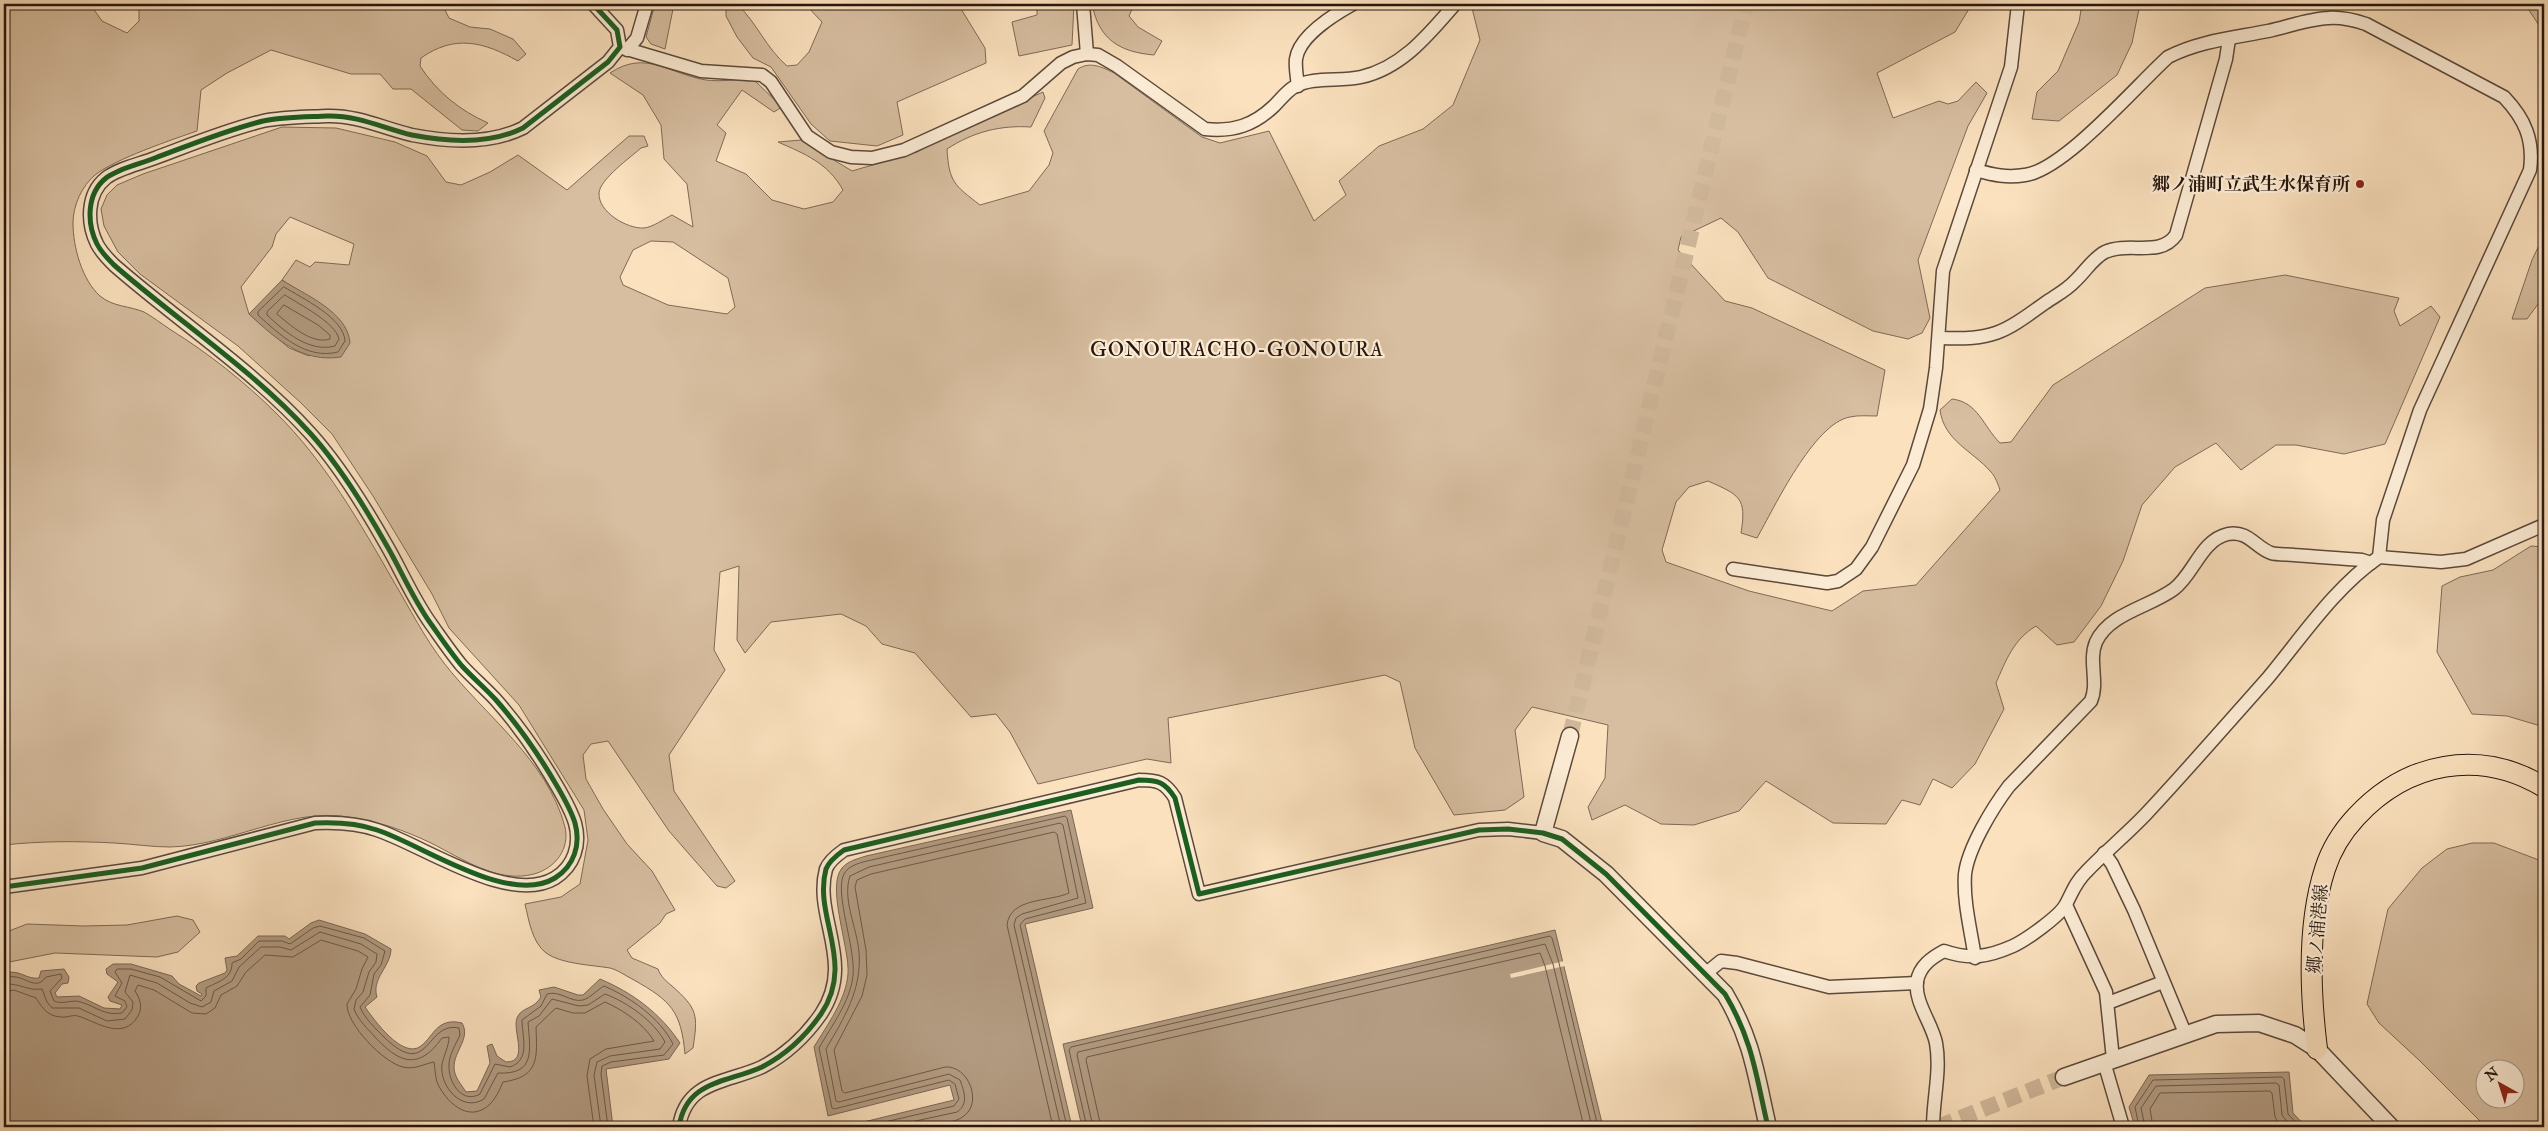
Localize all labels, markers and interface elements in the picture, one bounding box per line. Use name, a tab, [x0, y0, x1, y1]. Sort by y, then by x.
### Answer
place label: 郷ノ浦町立武生水保育所	[2152, 173, 2350, 196]
marker: 郷ノ浦町立武生水保育所	[2354, 178, 2366, 190]
district label: GONOURACHO-GONOURA	[1090, 337, 1384, 362]
street label: 郷ノ浦港線	[2303, 883, 2333, 975]
north arrow	[2476, 1058, 2526, 1108]
text: N	[2481, 1063, 2503, 1085]

